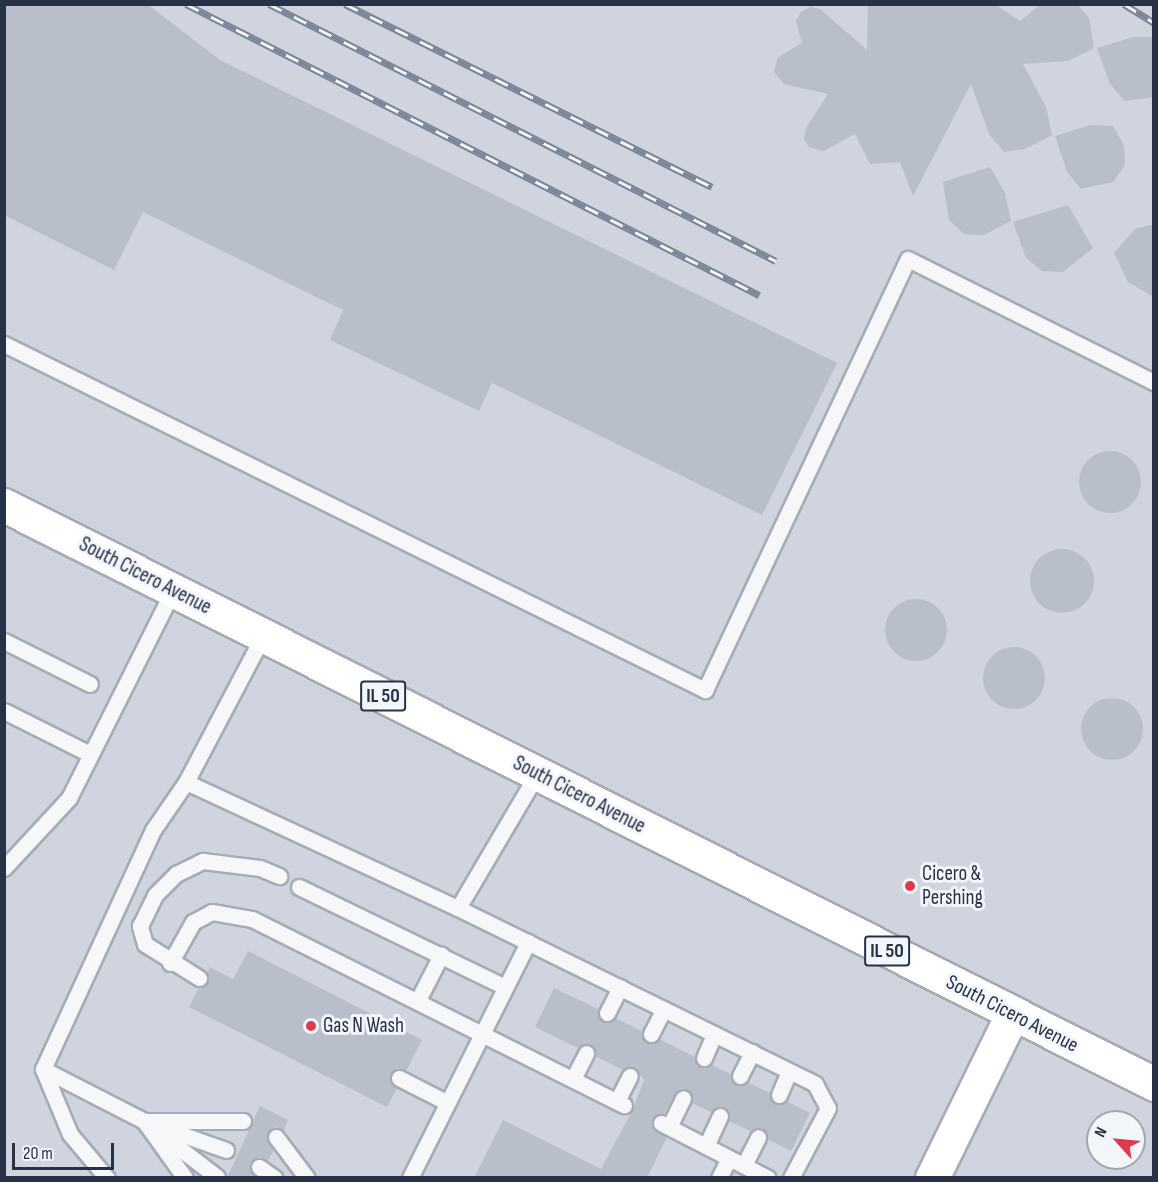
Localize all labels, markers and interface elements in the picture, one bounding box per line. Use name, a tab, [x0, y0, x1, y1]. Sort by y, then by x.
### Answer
street label: South Cicero Avenue	[75, 532, 215, 620]
road number: IL 50	[359, 679, 407, 713]
street label: South Cicero Avenue	[509, 751, 649, 839]
place label: Cicero & Pershing	[922, 861, 983, 911]
marker: Cicero & Pershing	[903, 879, 917, 893]
road number: IL 50	[863, 934, 911, 968]
street label: South Cicero Avenue	[942, 970, 1082, 1058]
place label: Gas N Wash	[323, 1013, 404, 1039]
marker: Gas N Wash	[304, 1019, 318, 1033]
north arrow	[1086, 1110, 1146, 1170]
text: N	[1091, 1124, 1112, 1141]
scale bar	[15, 1131, 117, 1169]
text: 20 m	[23, 1143, 53, 1164]

